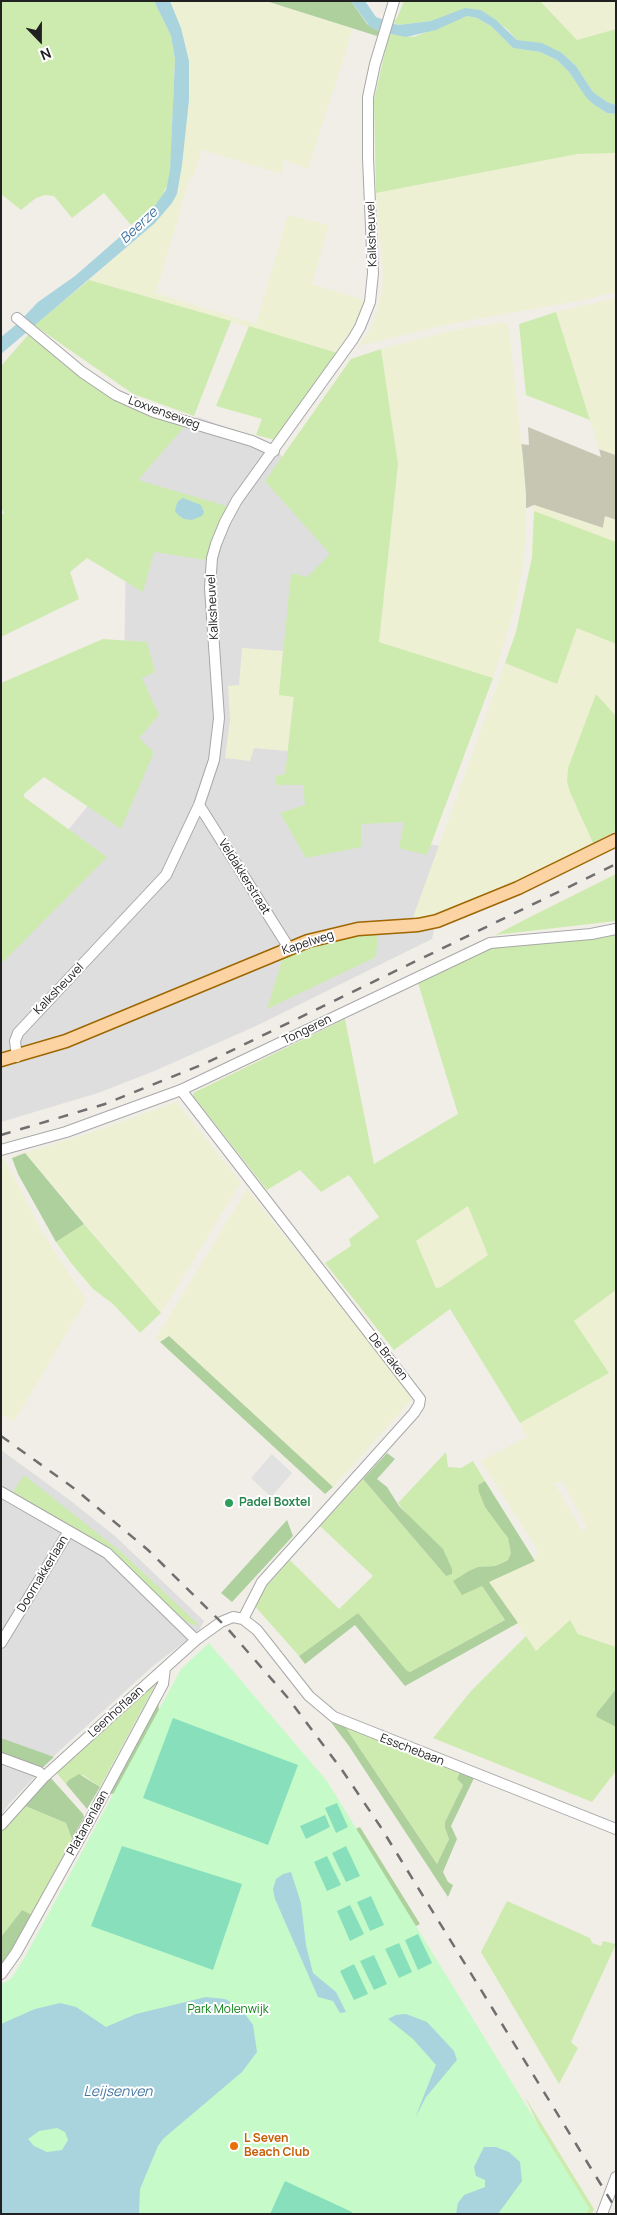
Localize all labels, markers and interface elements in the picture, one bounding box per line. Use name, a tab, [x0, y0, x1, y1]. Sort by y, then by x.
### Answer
north arrow	[15, 15, 65, 65]
text: N	[38, 44, 54, 65]
street label: Kalksheuvel	[364, 201, 380, 267]
water label: Beerze	[117, 205, 161, 247]
street label: Loxvenseweg	[126, 393, 202, 433]
street label: Kalksheuvel	[204, 574, 222, 640]
street label: Veldakkerstraat	[215, 837, 273, 917]
street label: Kapelweg	[280, 928, 336, 958]
street label: Kalksheuvel	[31, 960, 87, 1018]
street label: Tongeren	[280, 1012, 334, 1048]
street label: De Braken	[365, 1331, 411, 1383]
place label: Padel Boxtel	[239, 1496, 311, 1510]
marker: Padel Boxtel	[223, 1497, 235, 1509]
street label: Doornakkerlaan	[14, 1533, 72, 1615]
street label: Leenhoflaan	[85, 1683, 147, 1741]
street label: Esschebaan	[378, 1731, 446, 1769]
street label: Platanenlaan	[64, 1788, 112, 1858]
park label: Park Molenwijk	[187, 2003, 269, 2017]
water label: Leijsenven	[84, 2084, 152, 2100]
place label: L Seven Beach Club	[244, 2132, 310, 2160]
marker: L Seven Beach Club	[228, 2140, 240, 2152]

